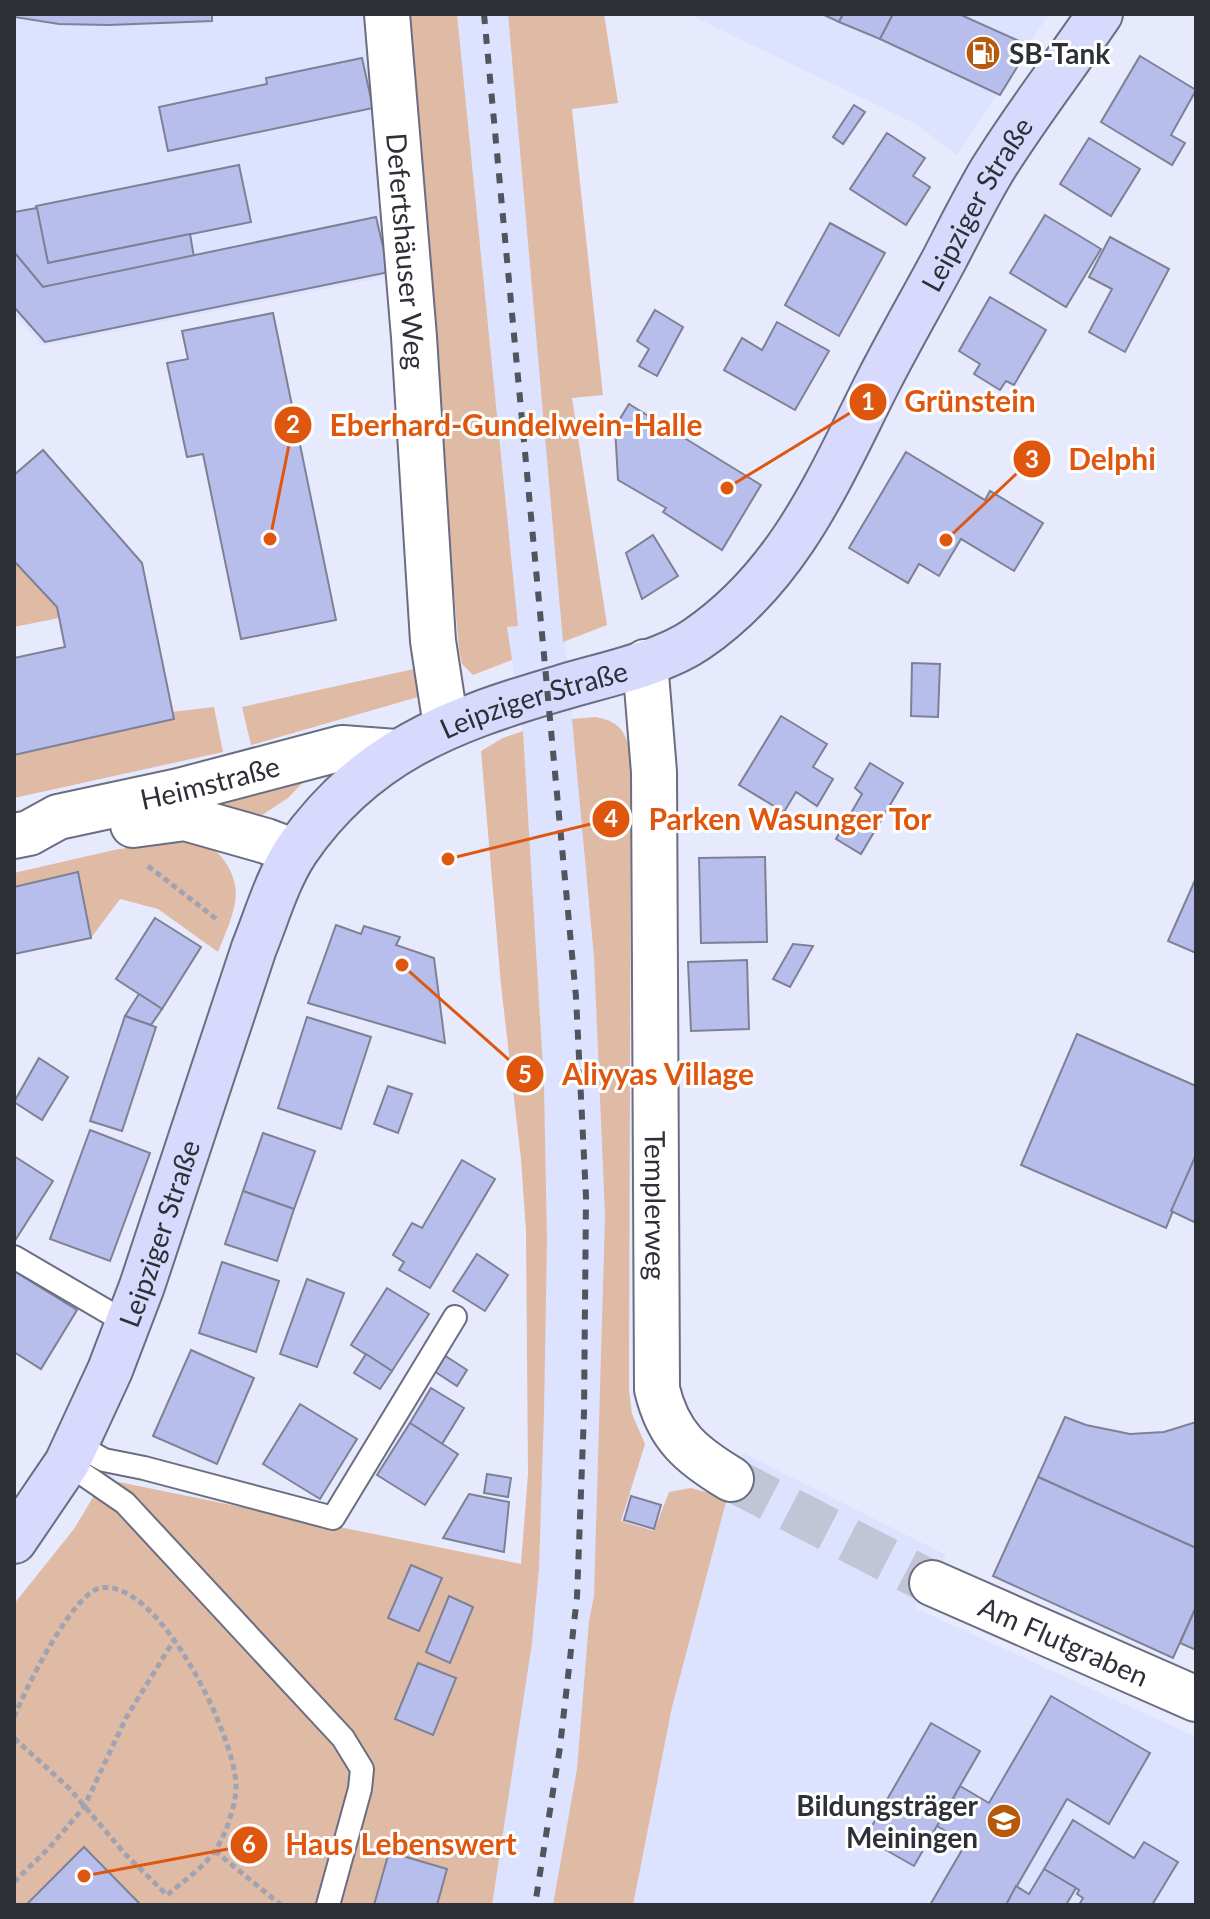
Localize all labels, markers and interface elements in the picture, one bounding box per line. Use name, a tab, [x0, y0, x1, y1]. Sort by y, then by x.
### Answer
fuel station icon: SB-Tank	[964, 34, 1002, 72]
place label: SB-Tank	[1009, 36, 1110, 70]
street label: Leipziger Straße	[913, 110, 1039, 297]
street label: Defertshäuser Weg	[380, 131, 433, 371]
callout: Grünstein	[848, 375, 1052, 429]
text: Grünstein	[904, 382, 1036, 418]
text: 1	[861, 386, 875, 415]
callout: Eberhard-Gundelwein-Halle	[273, 398, 718, 452]
text: Eberhard-Gundelwein-Halle	[330, 406, 702, 442]
text: 2	[286, 409, 300, 438]
callout: Delphi	[1012, 432, 1171, 486]
text: Delphi	[1068, 440, 1156, 476]
text: 3	[1025, 444, 1039, 473]
street label: Leipziger Straße	[434, 653, 631, 745]
street label: Heimstraße	[137, 748, 283, 816]
callout: Parken Wasunger Tor	[591, 792, 948, 846]
text: Parken Wasunger Tor	[648, 800, 932, 836]
text: 4	[604, 803, 618, 832]
callout: Aliyyas Village	[505, 1047, 770, 1101]
text: Aliyyas Village	[561, 1055, 754, 1091]
text: 5	[518, 1059, 532, 1088]
street label: Templerweg	[639, 1131, 673, 1280]
street label: Leipziger Straße	[111, 1135, 206, 1332]
street label: Am Flutgraben	[974, 1589, 1154, 1693]
place label: Bildungsträger Meiningen	[796, 1788, 979, 1854]
school or university icon: Bildungsträger Meiningen	[985, 1802, 1023, 1840]
callout: Haus Lebenswert	[229, 1818, 533, 1872]
text: Haus Lebenswert	[285, 1825, 517, 1861]
text: 6	[242, 1829, 256, 1858]

